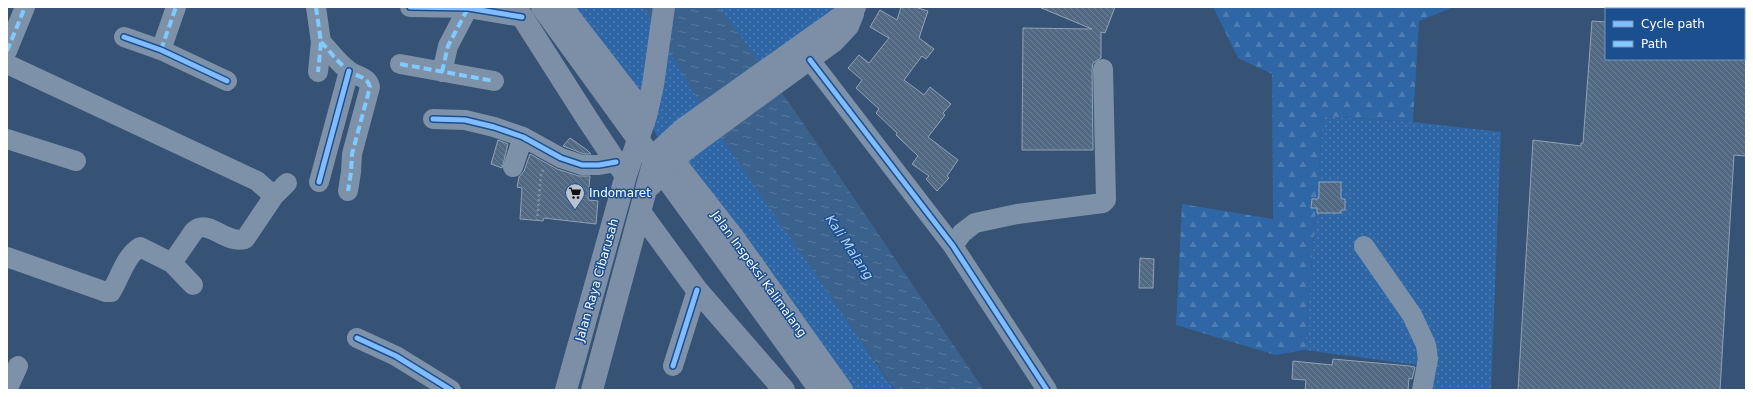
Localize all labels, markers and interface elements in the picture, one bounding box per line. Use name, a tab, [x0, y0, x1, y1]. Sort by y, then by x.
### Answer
legend	[1605, 8, 1745, 60]
text: Cycle path	[1641, 17, 1705, 31]
text: Path	[1641, 37, 1667, 51]
supermarket icon: Indomaret	[564, 182, 586, 210]
place label: Indomaret	[589, 186, 651, 200]
street label: Jalan Inspeksi Kalimalang	[708, 207, 809, 340]
water label: Kali Malang	[822, 212, 877, 282]
street label: Jalan Raya Cibarusah	[572, 217, 621, 344]

